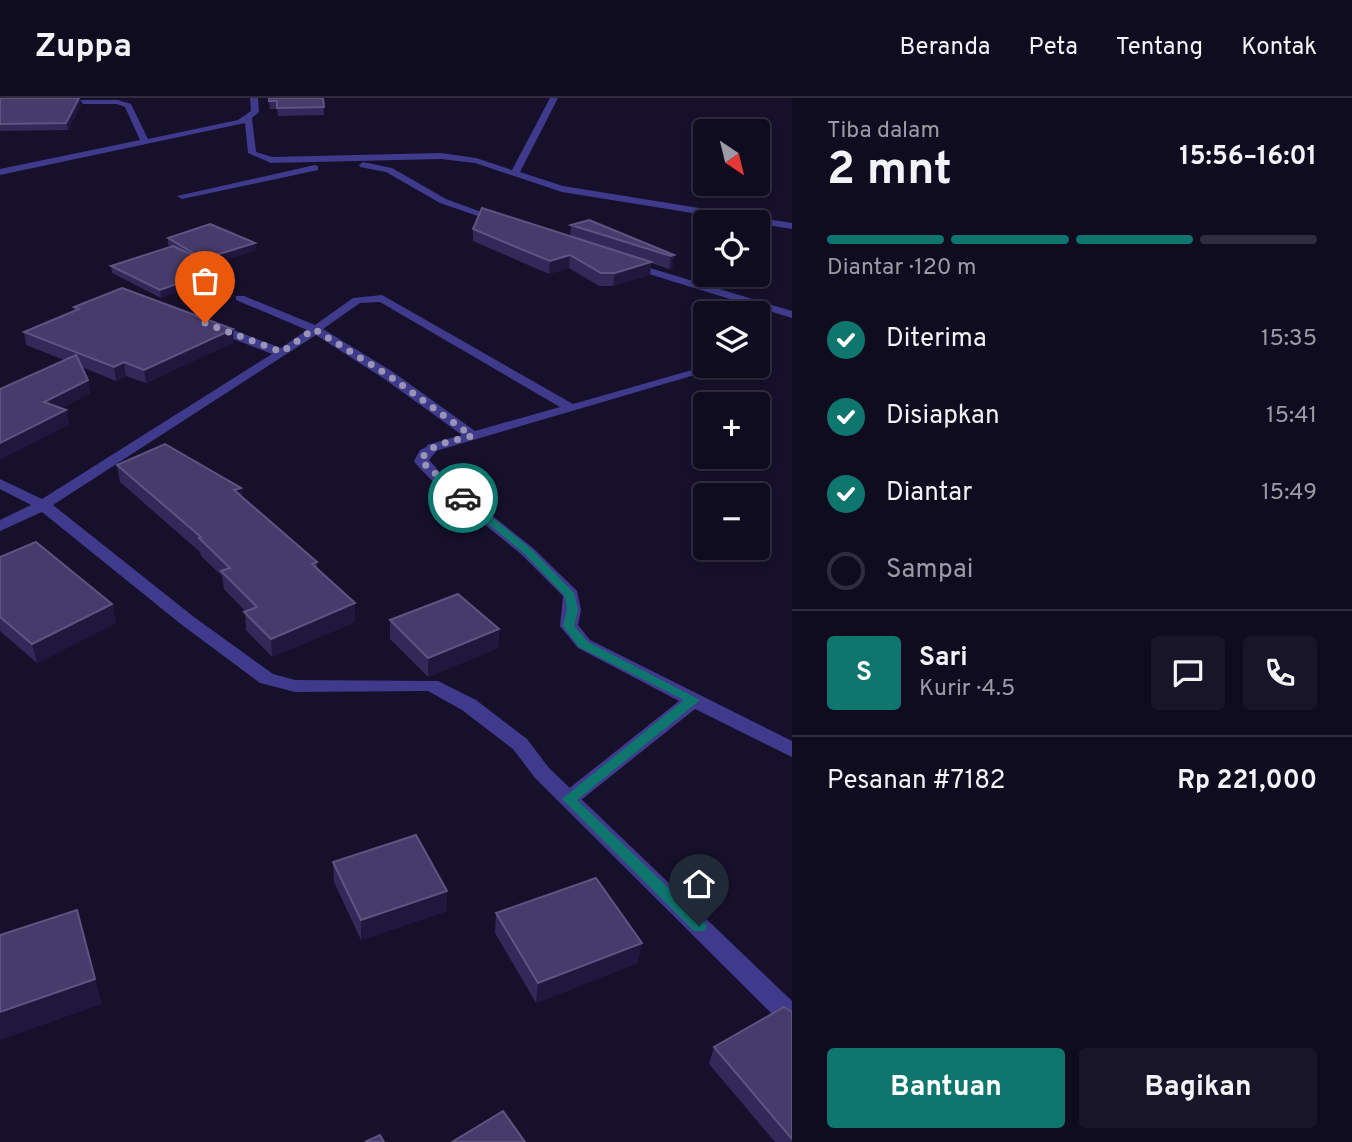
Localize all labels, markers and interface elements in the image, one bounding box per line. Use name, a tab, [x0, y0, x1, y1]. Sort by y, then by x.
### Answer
text: Zuppa	[35, 27, 132, 69]
text: Beranda	[900, 33, 991, 63]
text: Peta	[1029, 33, 1078, 63]
text: Tentang	[1116, 33, 1203, 63]
text: Kontak	[1241, 33, 1317, 63]
text: Tiba dalam	[827, 117, 940, 146]
north arrow	[693, 119, 770, 196]
map controls	[693, 119, 770, 560]
text: 15:56–16:01	[1179, 141, 1317, 174]
text: 2 mnt	[827, 142, 952, 201]
button: locate	[693, 210, 770, 287]
pin	[175, 251, 235, 323]
text: Diantar · 120 m	[827, 254, 976, 283]
icon: bag	[186, 262, 224, 300]
button: layers	[693, 301, 770, 378]
icon: check	[827, 321, 865, 359]
text: Diterima	[886, 323, 987, 356]
text: 15:35	[1261, 325, 1317, 354]
button: +	[693, 392, 770, 469]
icon: check	[827, 398, 865, 436]
text: Disiapkan	[886, 400, 1000, 433]
text: 15:41	[1266, 402, 1317, 431]
courier	[428, 463, 498, 533]
icon: check	[827, 475, 865, 513]
text: Diantar	[886, 477, 972, 510]
icon: car	[444, 479, 482, 517]
text: 15:49	[1261, 479, 1317, 508]
button: −	[693, 483, 770, 560]
text: Sampai	[886, 554, 973, 587]
button: chat	[1151, 636, 1225, 710]
button: phone	[1243, 636, 1317, 710]
text: Sari	[919, 642, 968, 675]
text: S	[856, 657, 872, 690]
text: Kurir · 4.5	[919, 675, 1015, 704]
text: Pesanan #7182	[827, 765, 1005, 798]
text: Rp 221,000	[1177, 765, 1317, 798]
pin	[669, 854, 729, 926]
icon: home	[680, 865, 718, 903]
button: Bantuan	[827, 1048, 1065, 1128]
button: Bagikan	[1079, 1048, 1317, 1128]

